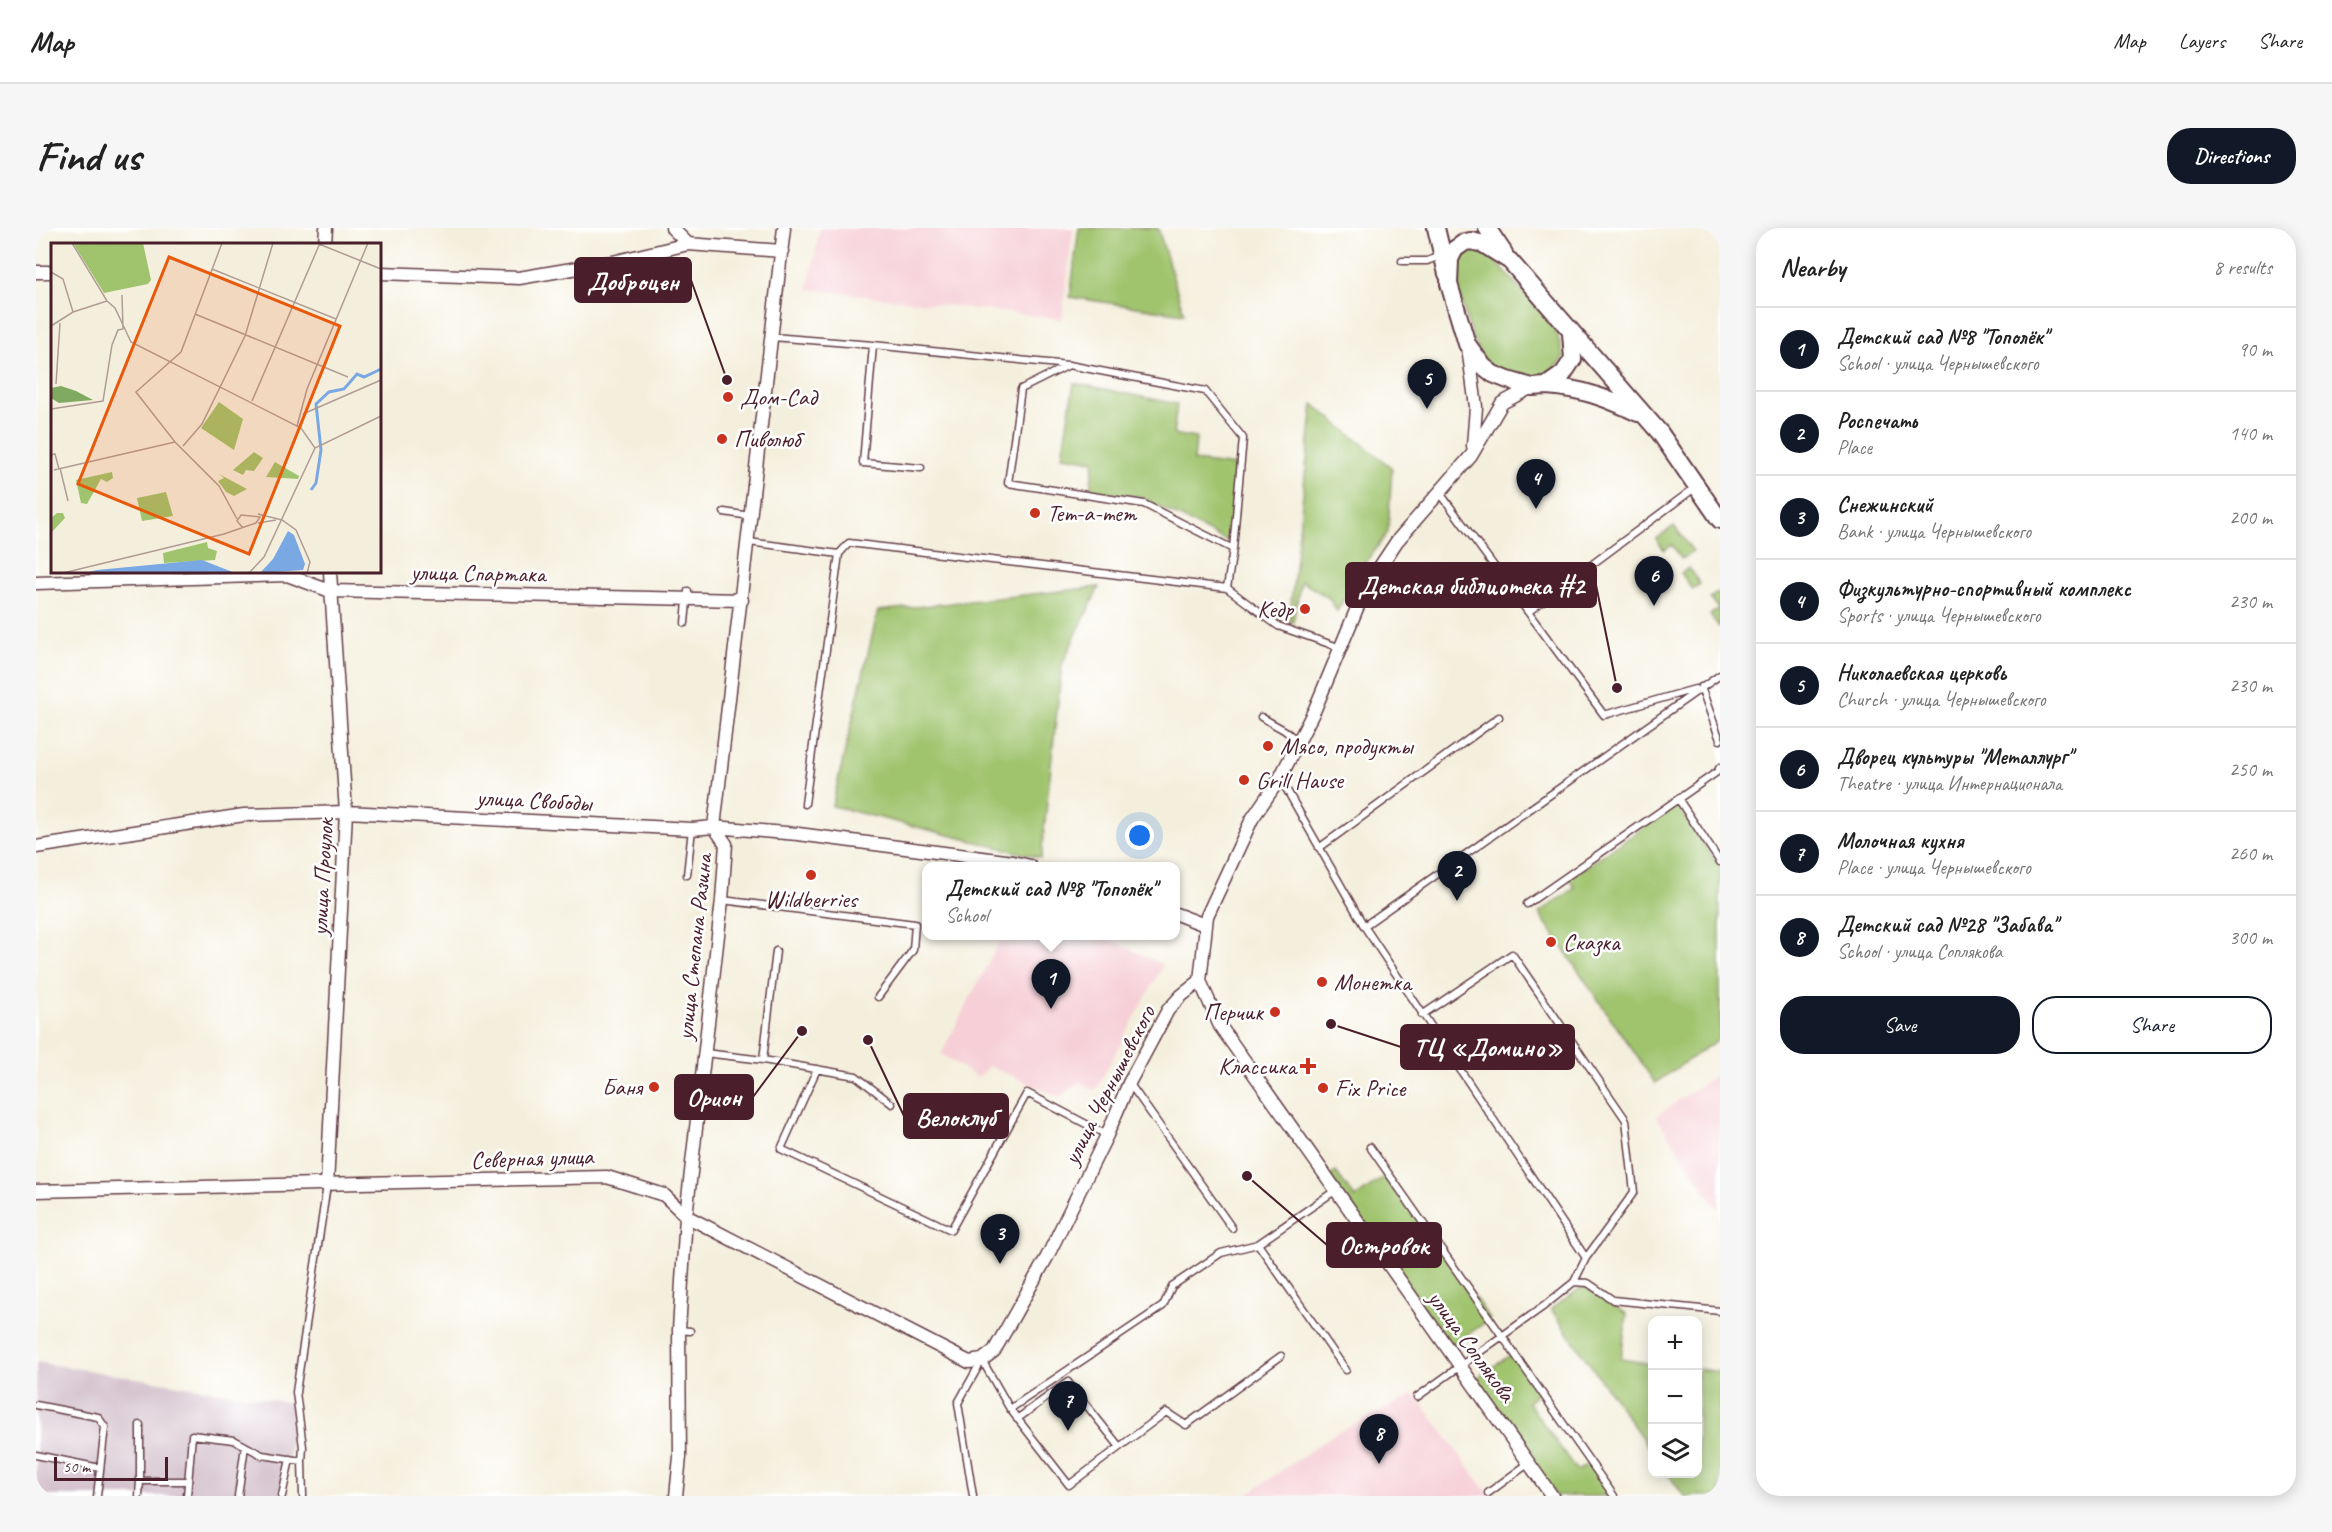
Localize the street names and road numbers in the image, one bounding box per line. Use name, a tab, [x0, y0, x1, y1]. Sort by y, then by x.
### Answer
street label: улица Спартака	[408, 557, 548, 589]
street label: улица Свободы	[474, 782, 595, 818]
street label: улица Проулок	[304, 815, 340, 939]
street label: улица Степана Разина	[669, 850, 719, 1043]
street label: улица Чернышевского	[1055, 999, 1163, 1171]
street label: Северная улица	[470, 1141, 595, 1175]
street label: улица Соплякова	[1420, 1283, 1523, 1409]

